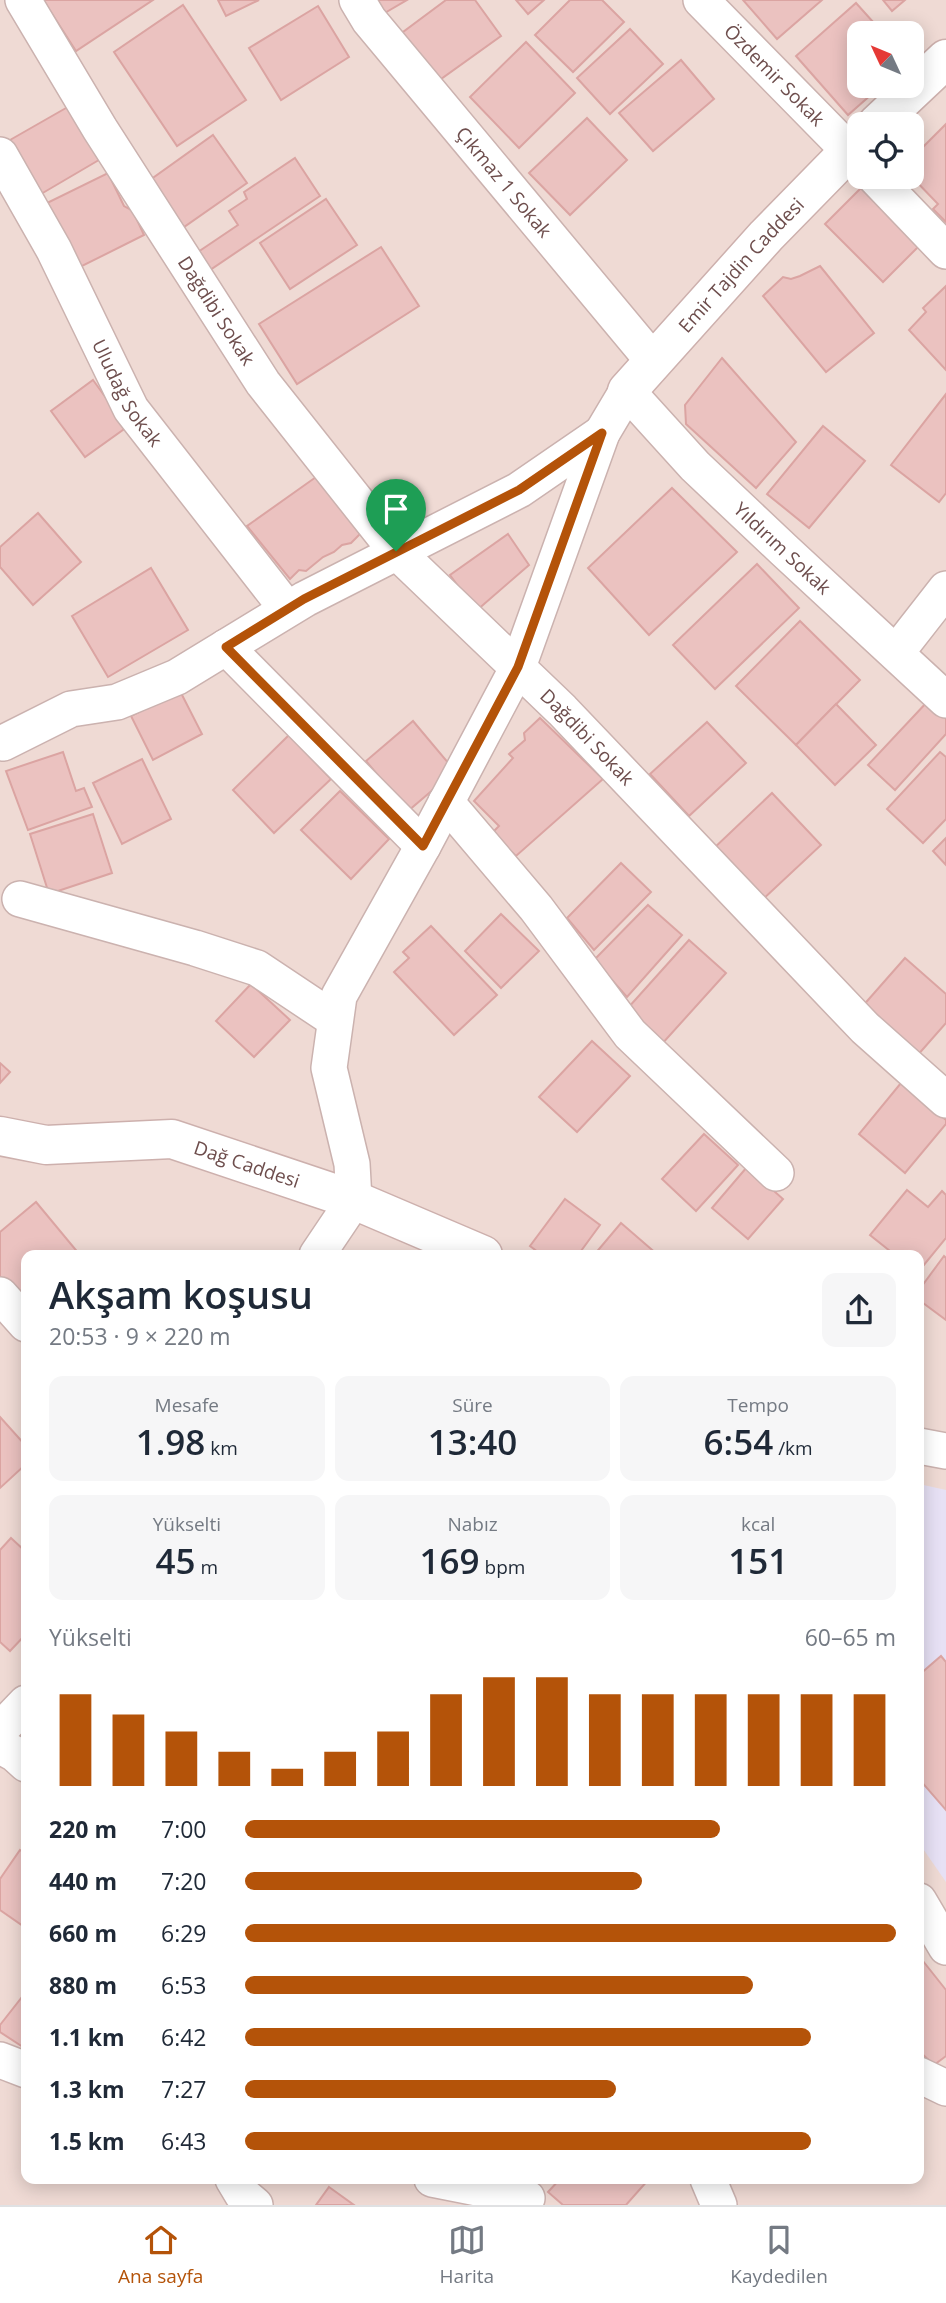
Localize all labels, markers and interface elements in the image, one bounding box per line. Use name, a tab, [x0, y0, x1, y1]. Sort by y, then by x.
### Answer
street label: Özdemir Sokak	[719, 18, 831, 132]
north arrow	[847, 21, 924, 98]
map controls	[847, 21, 924, 189]
button: locate	[847, 112, 924, 189]
street label: Çıkmaz 1 Sokak	[450, 121, 558, 243]
street label: Emir Tajdin Caddesi	[672, 192, 810, 338]
street label: Dağdibi Sokak	[172, 251, 261, 370]
street label: Uludağ Sokak	[86, 335, 168, 452]
pin	[366, 479, 426, 551]
icon: arrive	[377, 490, 415, 528]
street label: Yıldırım Sokak	[728, 496, 837, 600]
street label: Dağdibi Sokak	[535, 683, 640, 791]
street label: Dağ Caddesi	[191, 1134, 303, 1194]
text: Akşam koşusu	[49, 1268, 313, 1320]
button: share	[822, 1273, 896, 1347]
text: 20:53 · 9 × 220 m	[49, 1320, 231, 1352]
text: Mesafe	[155, 1392, 219, 1418]
text: Süre	[452, 1392, 493, 1418]
text: Tempo	[727, 1392, 789, 1418]
text: 1.98	[136, 1418, 205, 1465]
text: 13:40	[428, 1418, 517, 1465]
text: 6:54	[704, 1418, 773, 1465]
text: km	[205, 1435, 238, 1461]
text: /km	[773, 1435, 813, 1461]
text: Yükselti	[153, 1511, 221, 1537]
text: Nabız	[447, 1511, 498, 1537]
text: kcal	[741, 1511, 775, 1537]
text: 45	[156, 1537, 196, 1584]
text: 169	[420, 1537, 480, 1584]
text: 151	[728, 1537, 788, 1584]
text: m	[196, 1554, 218, 1580]
text: bpm	[480, 1554, 525, 1580]
text: Yükselti	[49, 1621, 132, 1653]
text: 60–65 m	[805, 1621, 896, 1653]
text: 220 m	[49, 1813, 117, 1845]
text: 7:00	[161, 1813, 207, 1845]
text: 440 m	[49, 1865, 117, 1897]
text: 7:20	[161, 1865, 207, 1897]
text: 660 m	[49, 1917, 117, 1949]
text: 6:29	[161, 1917, 207, 1949]
text: 880 m	[49, 1969, 117, 2001]
text: 6:53	[161, 1969, 207, 2001]
text: 1.1 km	[49, 2021, 125, 2053]
text: 6:42	[161, 2021, 207, 2053]
text: 1.3 km	[49, 2073, 125, 2105]
text: 7:27	[161, 2073, 207, 2105]
text: 1.5 km	[49, 2125, 125, 2157]
text: 6:43	[161, 2125, 207, 2157]
tab: Ana sayfa	[118, 2221, 203, 2289]
tab: Harita	[440, 2221, 494, 2289]
tab: Kaydedilen	[730, 2221, 828, 2289]

